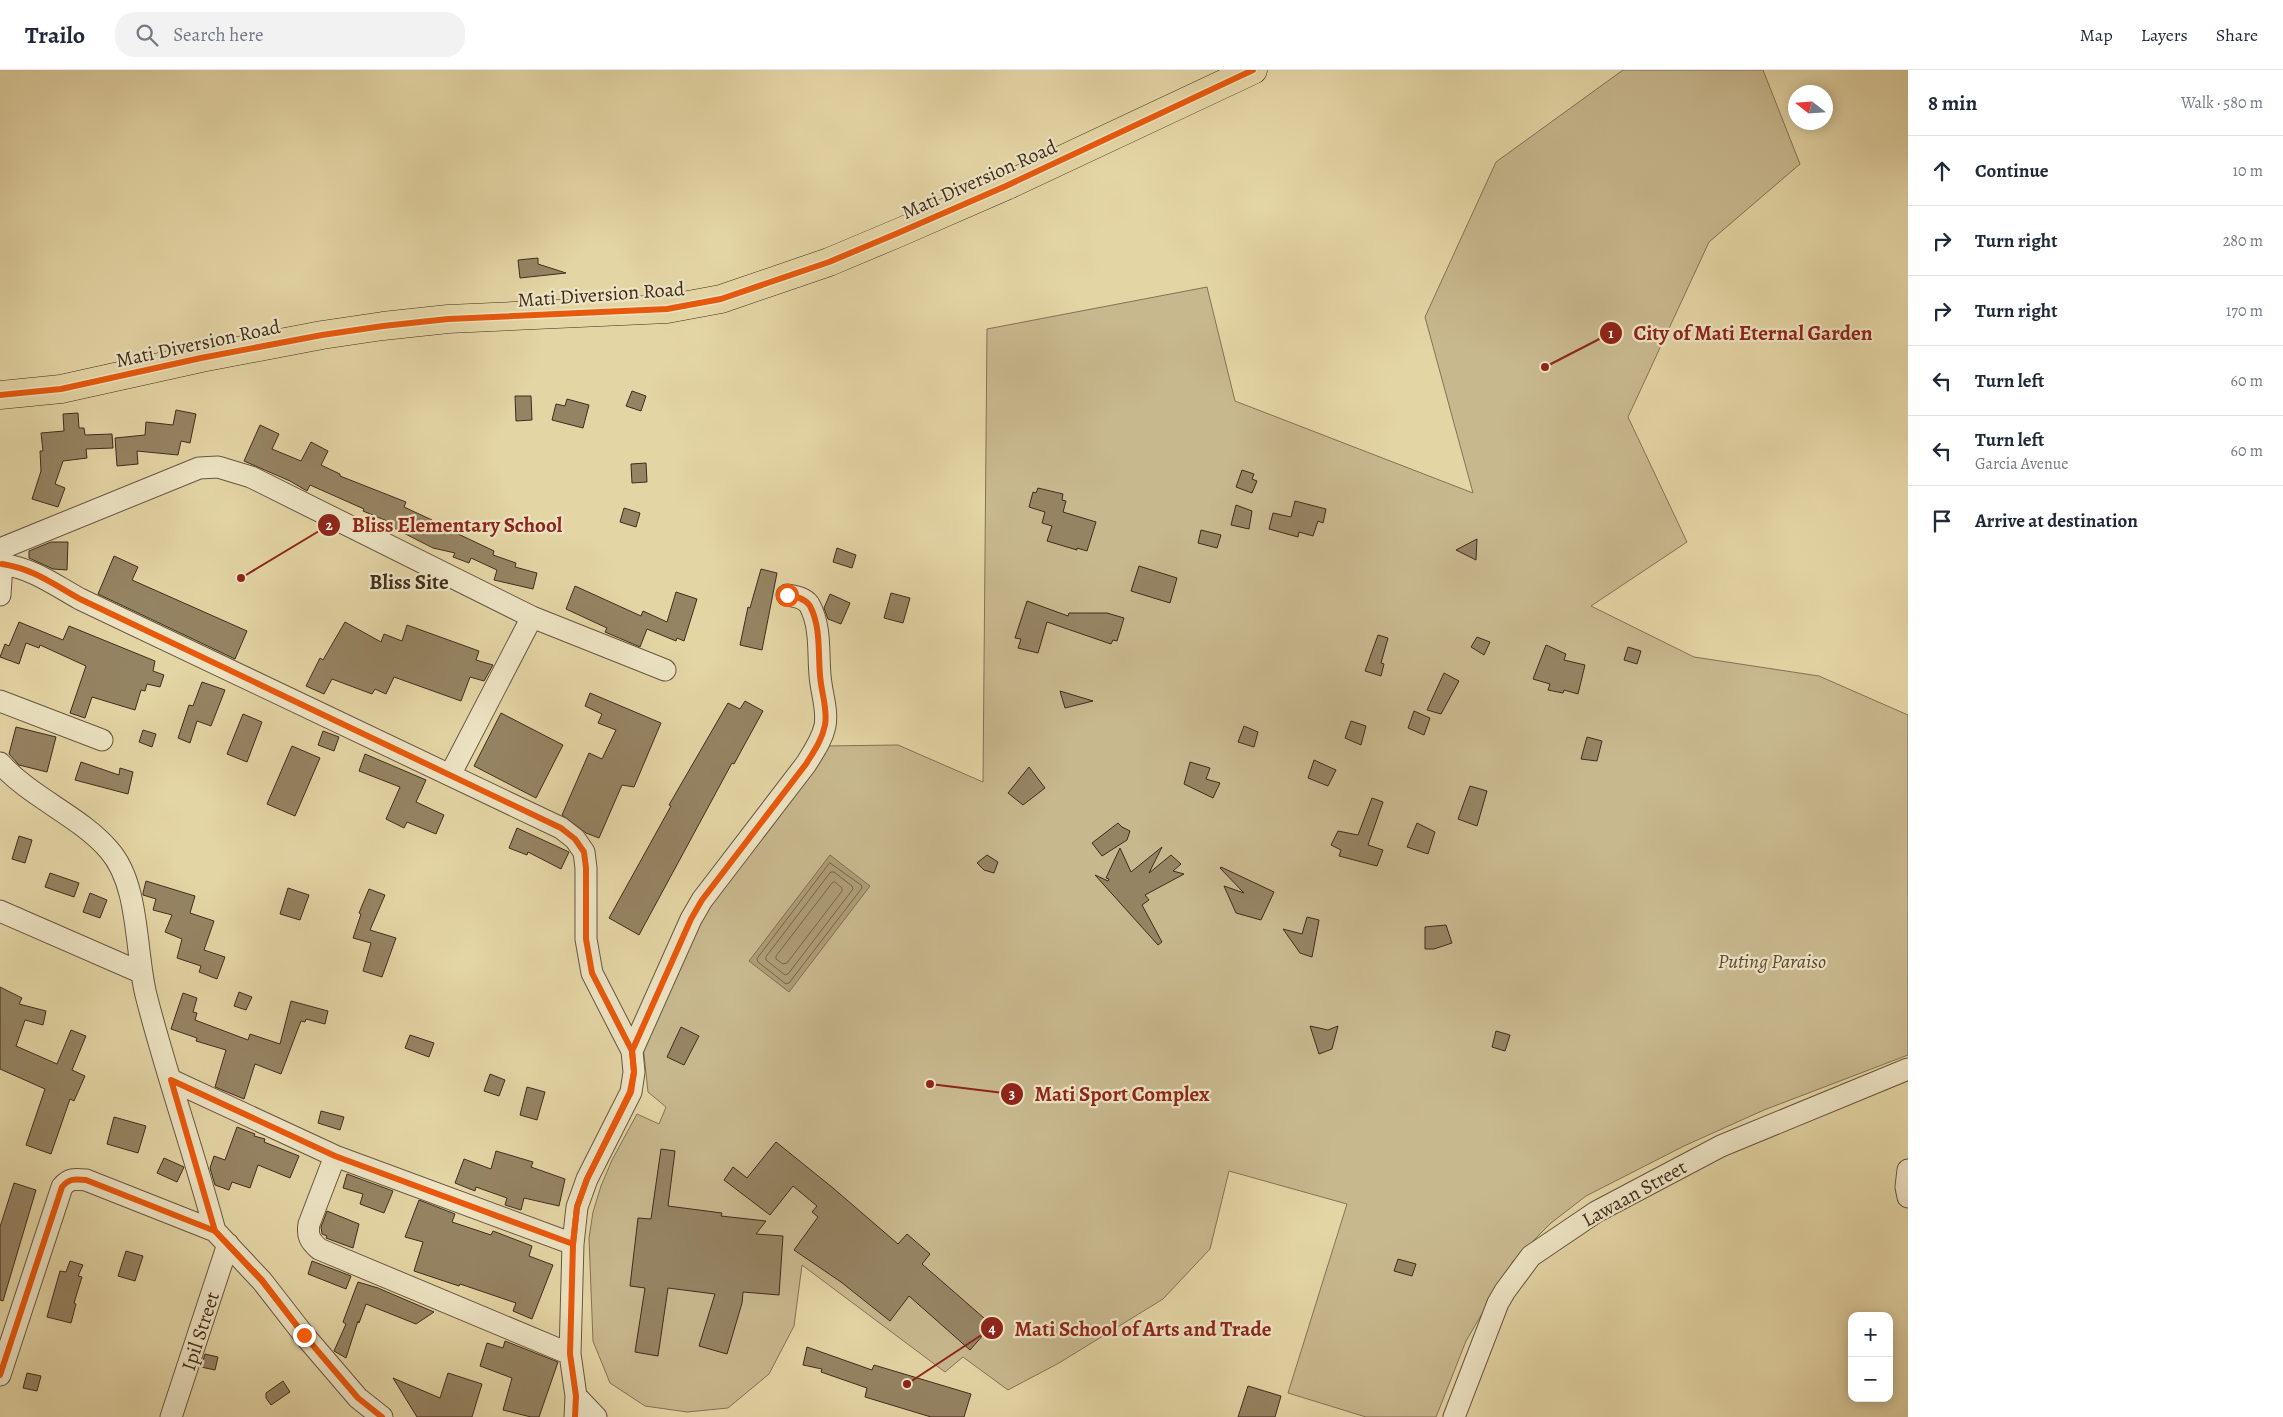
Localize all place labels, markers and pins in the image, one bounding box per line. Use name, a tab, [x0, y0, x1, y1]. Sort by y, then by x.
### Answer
callout: City of Mati Eternal Garden	[1599, 315, 1883, 351]
callout: Bliss Elementary School	[316, 507, 572, 543]
callout: Mati Sport Complex	[1000, 1076, 1220, 1112]
callout: Mati School of Arts and Trade	[979, 1310, 1281, 1346]

